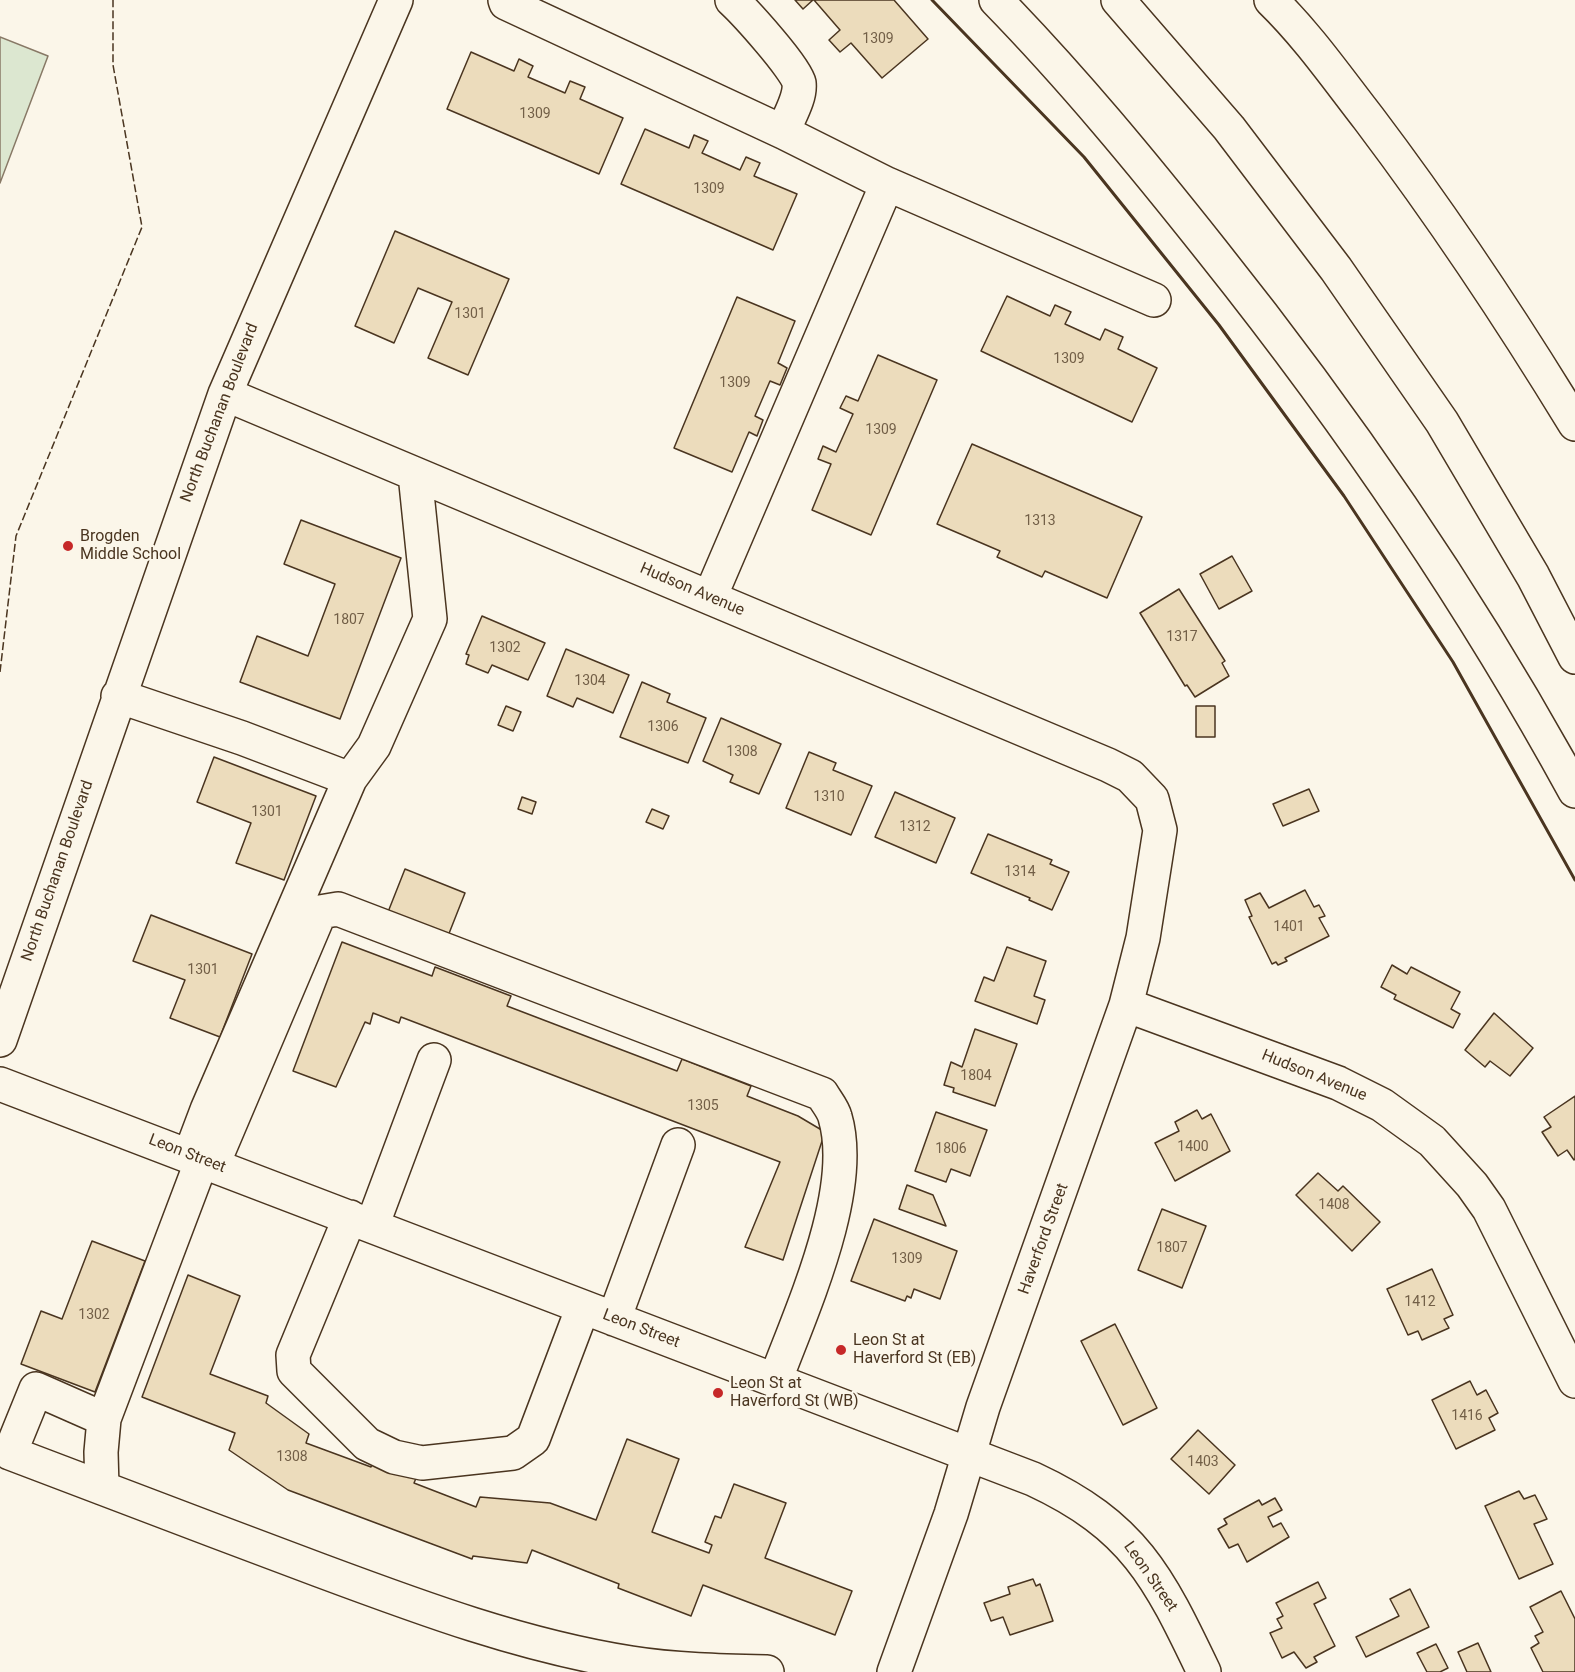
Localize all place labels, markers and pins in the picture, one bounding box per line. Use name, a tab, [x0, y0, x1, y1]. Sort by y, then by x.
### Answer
place label: Brogden Middle School	[80, 527, 181, 565]
marker: Brogden Middle School	[61, 539, 75, 553]
place label: Leon St at Haverford St (EB)	[853, 1331, 976, 1369]
marker: Leon St at Haverford St (EB)	[834, 1343, 848, 1357]
place label: Leon St at Haverford St (WB)	[730, 1374, 859, 1412]
marker: Leon St at Haverford St (WB)	[711, 1386, 725, 1400]

